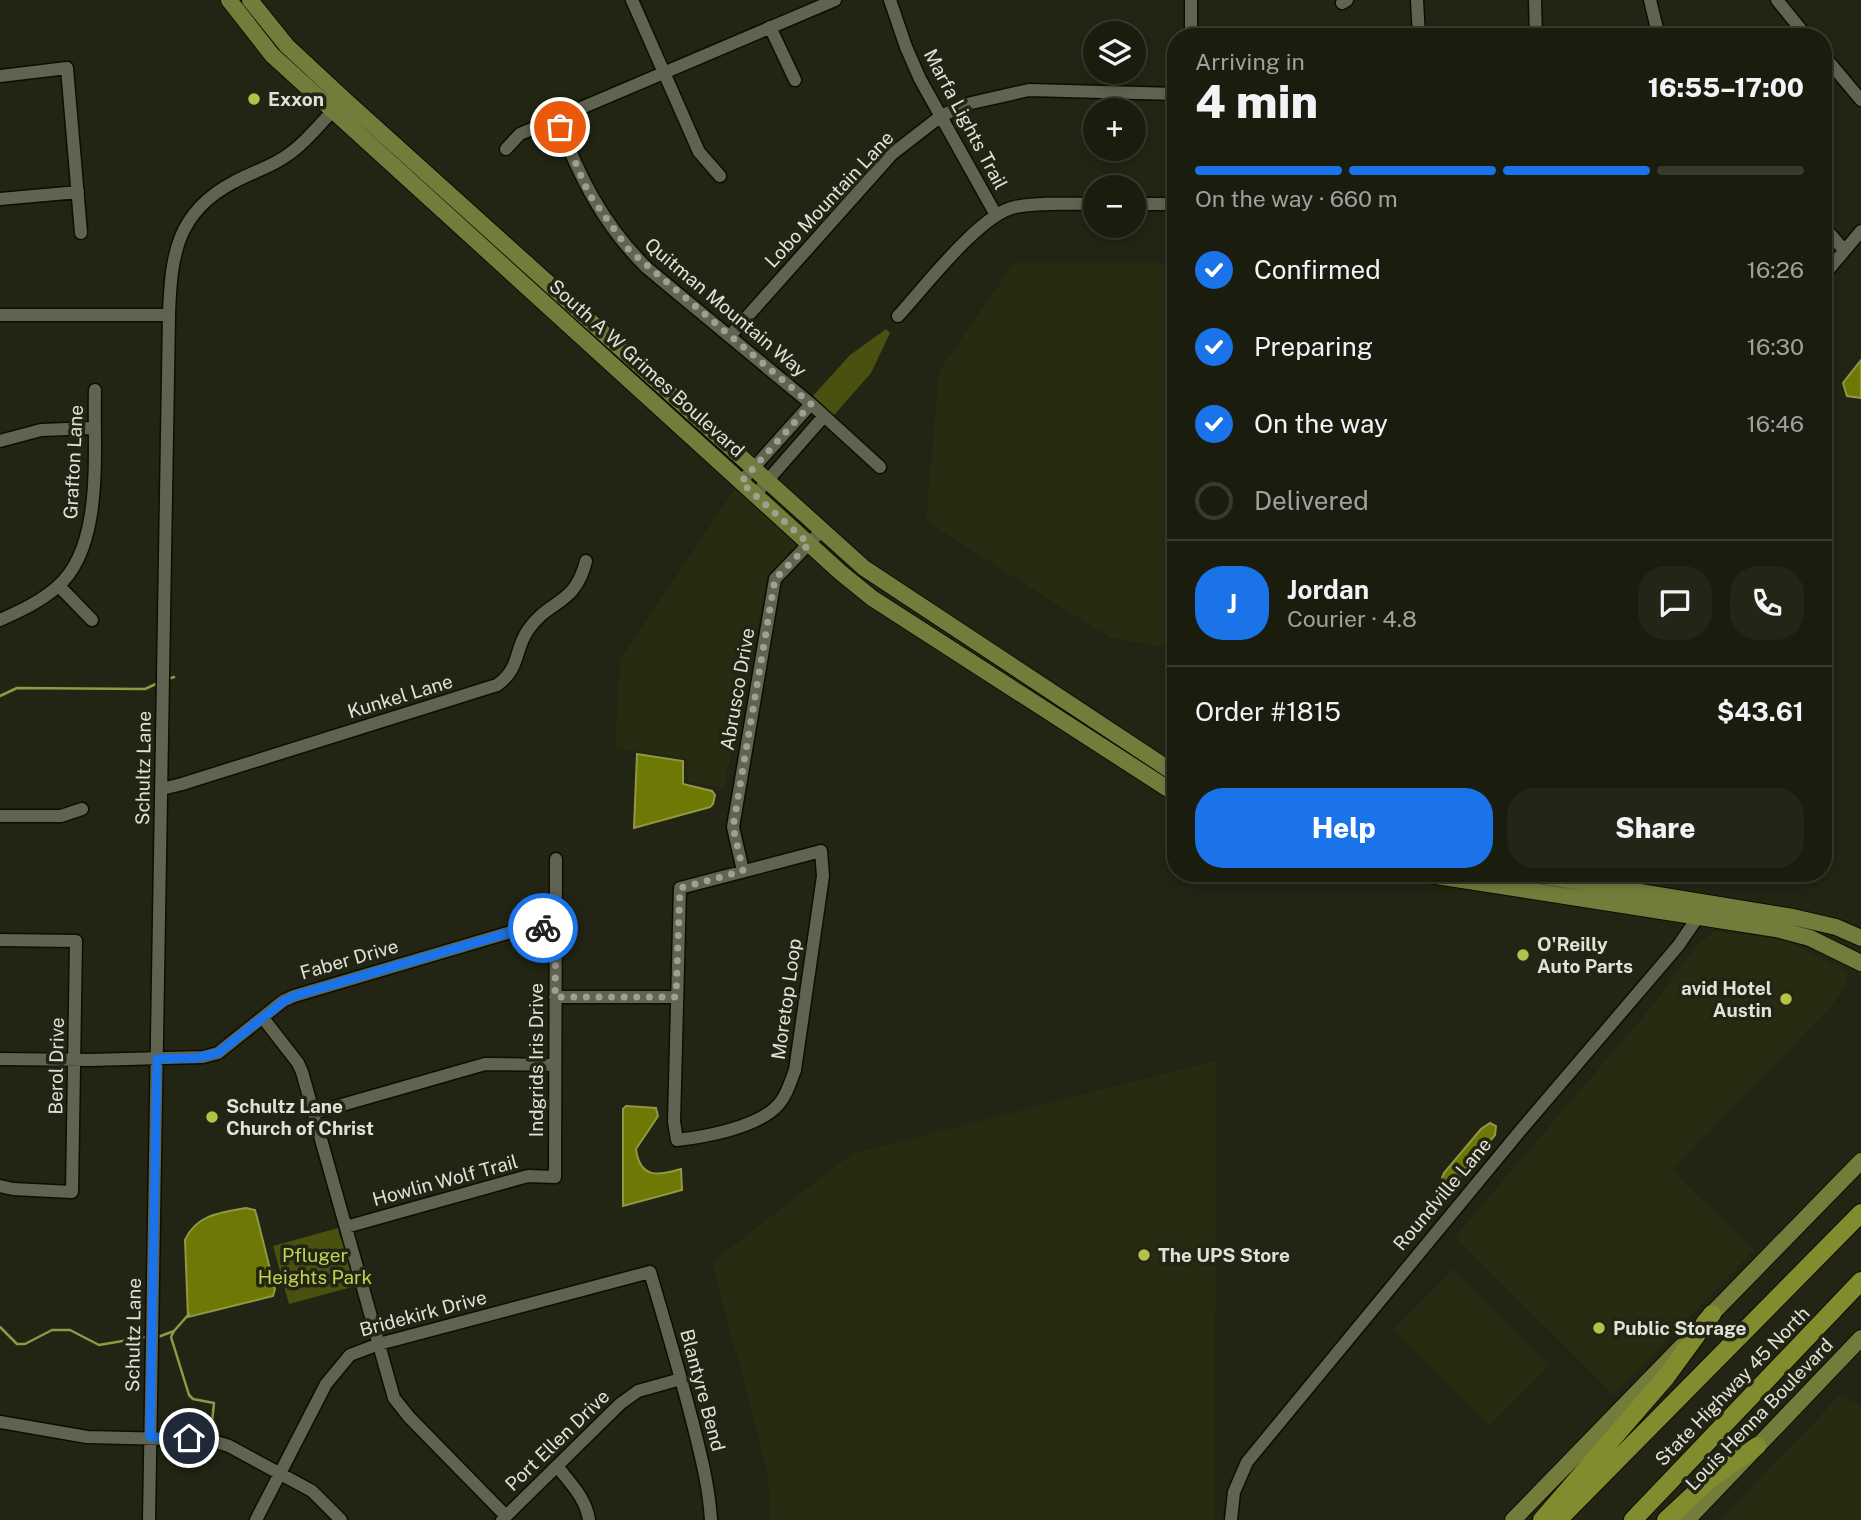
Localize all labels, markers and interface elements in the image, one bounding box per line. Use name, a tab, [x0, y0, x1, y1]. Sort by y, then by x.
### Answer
map controls	[1083, 21, 1146, 238]
button: layers	[1083, 21, 1146, 84]
street label: Marfa Lights Trail	[920, 45, 1012, 193]
text: Arriving in	[1195, 48, 1305, 75]
text: 16:55–17:00	[1648, 72, 1804, 103]
text: 4 min	[1195, 74, 1318, 128]
place label: Exxon	[268, 88, 324, 110]
marker: Exxon	[246, 91, 262, 107]
pin	[530, 97, 590, 157]
button: +	[1083, 98, 1146, 161]
icon: bag	[541, 108, 579, 146]
street label: Lobo Mountain Lane	[760, 126, 898, 272]
button: −	[1083, 175, 1146, 238]
text: On the way · 660 m	[1195, 185, 1398, 212]
street label: Quitman Mountain Way	[641, 233, 811, 381]
icon: check	[1195, 251, 1233, 289]
text: Confirmed	[1254, 254, 1381, 285]
text: 16:26	[1747, 256, 1804, 283]
street label: South A W Grimes Boulevard	[545, 275, 749, 461]
icon: check	[1195, 328, 1233, 366]
text: Preparing	[1254, 331, 1373, 362]
text: 16:30	[1747, 333, 1804, 360]
street label: Grafton Lane	[59, 404, 87, 520]
icon: check	[1195, 405, 1233, 443]
text: On the way	[1254, 408, 1388, 439]
text: 16:46	[1747, 410, 1804, 437]
text: Delivered	[1254, 485, 1369, 516]
button: chat	[1638, 566, 1712, 640]
button: phone	[1730, 566, 1804, 640]
text: Jordan	[1287, 574, 1369, 605]
text: J	[1227, 588, 1237, 619]
text: Courier · 4.8	[1287, 605, 1417, 632]
street label: Abrusco Drive	[715, 626, 759, 752]
street label: Kunkel Lane	[345, 670, 455, 722]
text: Order #1815	[1195, 696, 1341, 727]
text: $43.61	[1717, 696, 1804, 727]
street label: Schultz Lane	[131, 711, 155, 825]
button: Help	[1195, 788, 1493, 868]
button: Share	[1507, 788, 1804, 868]
courier	[508, 893, 578, 963]
icon: bike	[524, 909, 562, 947]
place label: O'Reilly Auto Parts	[1537, 933, 1633, 977]
street label: Faber Drive	[297, 934, 401, 984]
street label: Moretop Loop	[767, 937, 805, 1061]
marker: O'Reilly Auto Parts	[1515, 947, 1531, 963]
place label: avid Hotel Austin	[1681, 977, 1772, 1021]
street label: Indgrids Iris Drive	[525, 983, 547, 1137]
marker: avid Hotel Austin	[1778, 991, 1794, 1007]
street label: Berol Drive	[44, 1017, 68, 1115]
place label: Schultz Lane Church of Christ	[226, 1095, 374, 1139]
marker: Schultz Lane Church of Christ	[204, 1109, 220, 1125]
street label: Roundville Lane	[1389, 1133, 1495, 1255]
street label: Howlin Wolf Trail	[370, 1150, 520, 1210]
park label: Pfluger Heights Park	[258, 1244, 372, 1288]
place label: The UPS Store	[1158, 1244, 1290, 1266]
marker: The UPS Store	[1136, 1247, 1152, 1263]
street label: Schultz Lane	[121, 1278, 145, 1392]
street label: Bridekirk Drive	[357, 1285, 489, 1341]
street label: State Highway 45 North	[1650, 1302, 1814, 1470]
place label: Public Storage	[1613, 1317, 1747, 1339]
marker: Public Storage	[1591, 1320, 1607, 1336]
street label: Blantyre Bend	[676, 1327, 730, 1453]
street label: Louis Henna Boulevard	[1681, 1334, 1837, 1494]
street label: Port Ellen Drive	[500, 1385, 614, 1495]
pin	[159, 1408, 219, 1468]
icon: home	[170, 1419, 208, 1457]

